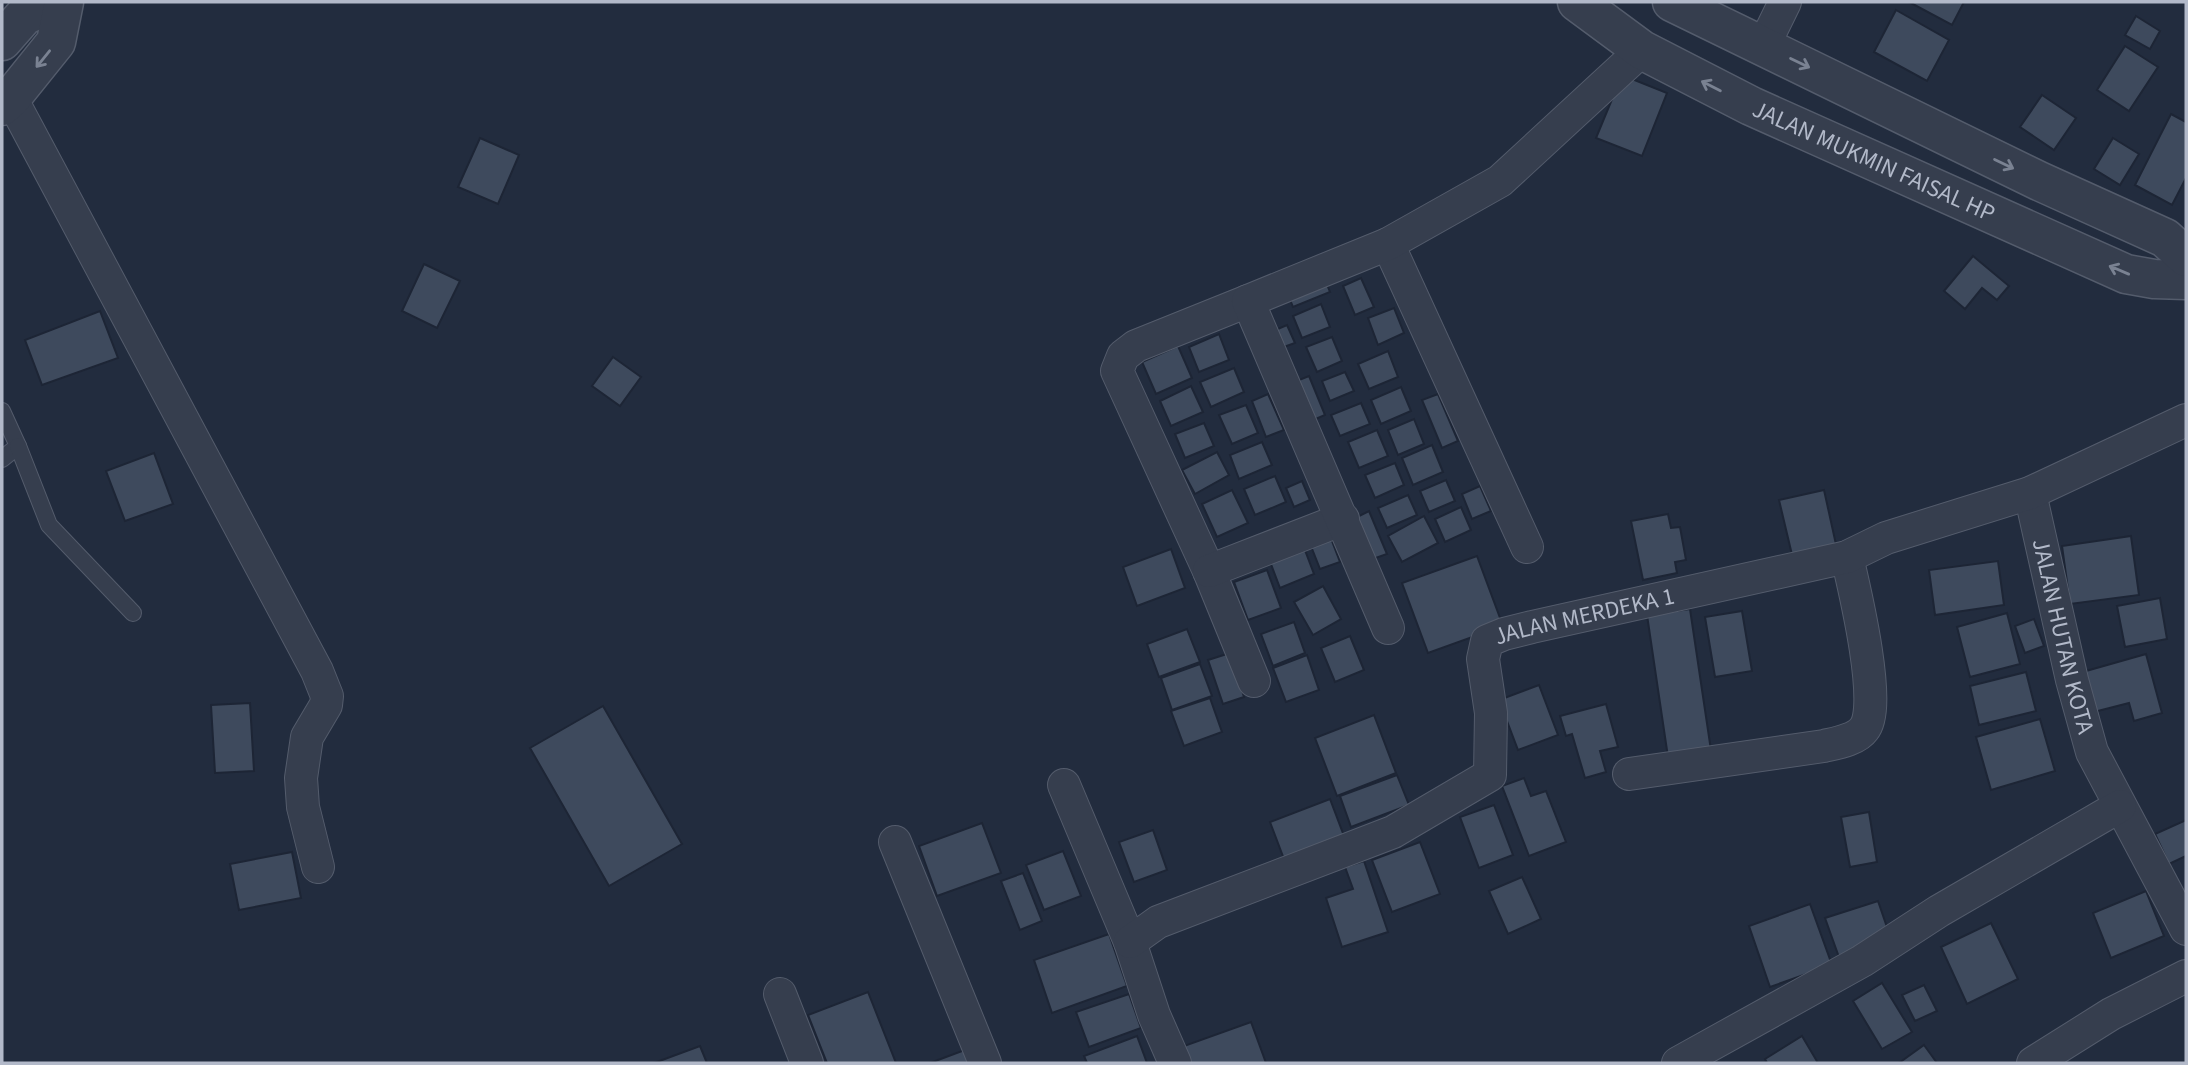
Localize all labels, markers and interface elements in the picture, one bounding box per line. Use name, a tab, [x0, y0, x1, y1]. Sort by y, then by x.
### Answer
one-way arrow	[35, 49, 51, 67]
one-way arrow	[1789, 57, 1810, 71]
one-way arrow	[1701, 78, 1722, 92]
street label: JALAN MUKMIN FAISAL HP	[1747, 91, 2001, 231]
one-way arrow	[1993, 158, 2014, 171]
one-way arrow	[2109, 263, 2131, 276]
street label: JALAN HUTAN KOTA	[2023, 535, 2104, 738]
street label: JALAN MERDEKA 1	[1488, 578, 1678, 654]

